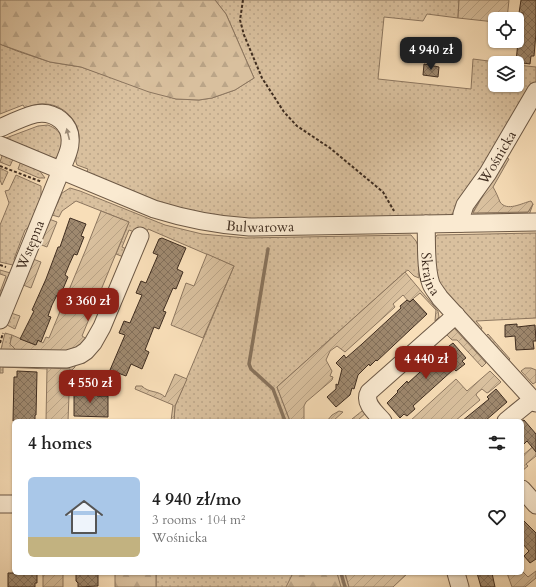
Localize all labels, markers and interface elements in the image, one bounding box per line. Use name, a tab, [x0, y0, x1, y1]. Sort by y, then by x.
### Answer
map controls	[488, 12, 524, 92]
button: locate	[488, 12, 524, 48]
pin: 4 940 zł	[390, 37, 472, 71]
text: 4 940 zł	[409, 41, 453, 59]
button: layers	[488, 56, 524, 92]
one-way arrow	[65, 127, 71, 140]
street label: Wośnicka	[473, 127, 521, 189]
street label: Bulwarowa	[225, 216, 294, 237]
street label: Wstępna	[11, 217, 49, 274]
street label: Skrajna	[417, 252, 444, 300]
pin: 3 360 zł	[47, 288, 129, 322]
text: 3 360 zł	[66, 292, 110, 310]
pin: 4 440 zł	[385, 346, 467, 380]
text: 4 440 zł	[404, 350, 448, 368]
pin: 4 550 zł	[49, 370, 131, 404]
text: 4 550 zł	[68, 374, 112, 392]
text: 4 homes	[28, 432, 92, 455]
icon: filters	[486, 432, 508, 454]
text: 4 940 zł/mo	[152, 488, 241, 511]
icon: home	[60, 493, 108, 541]
icon: heart	[486, 506, 508, 528]
text: 3 rooms · 104 m²	[152, 511, 245, 529]
text: Wośnicka	[152, 529, 207, 547]

